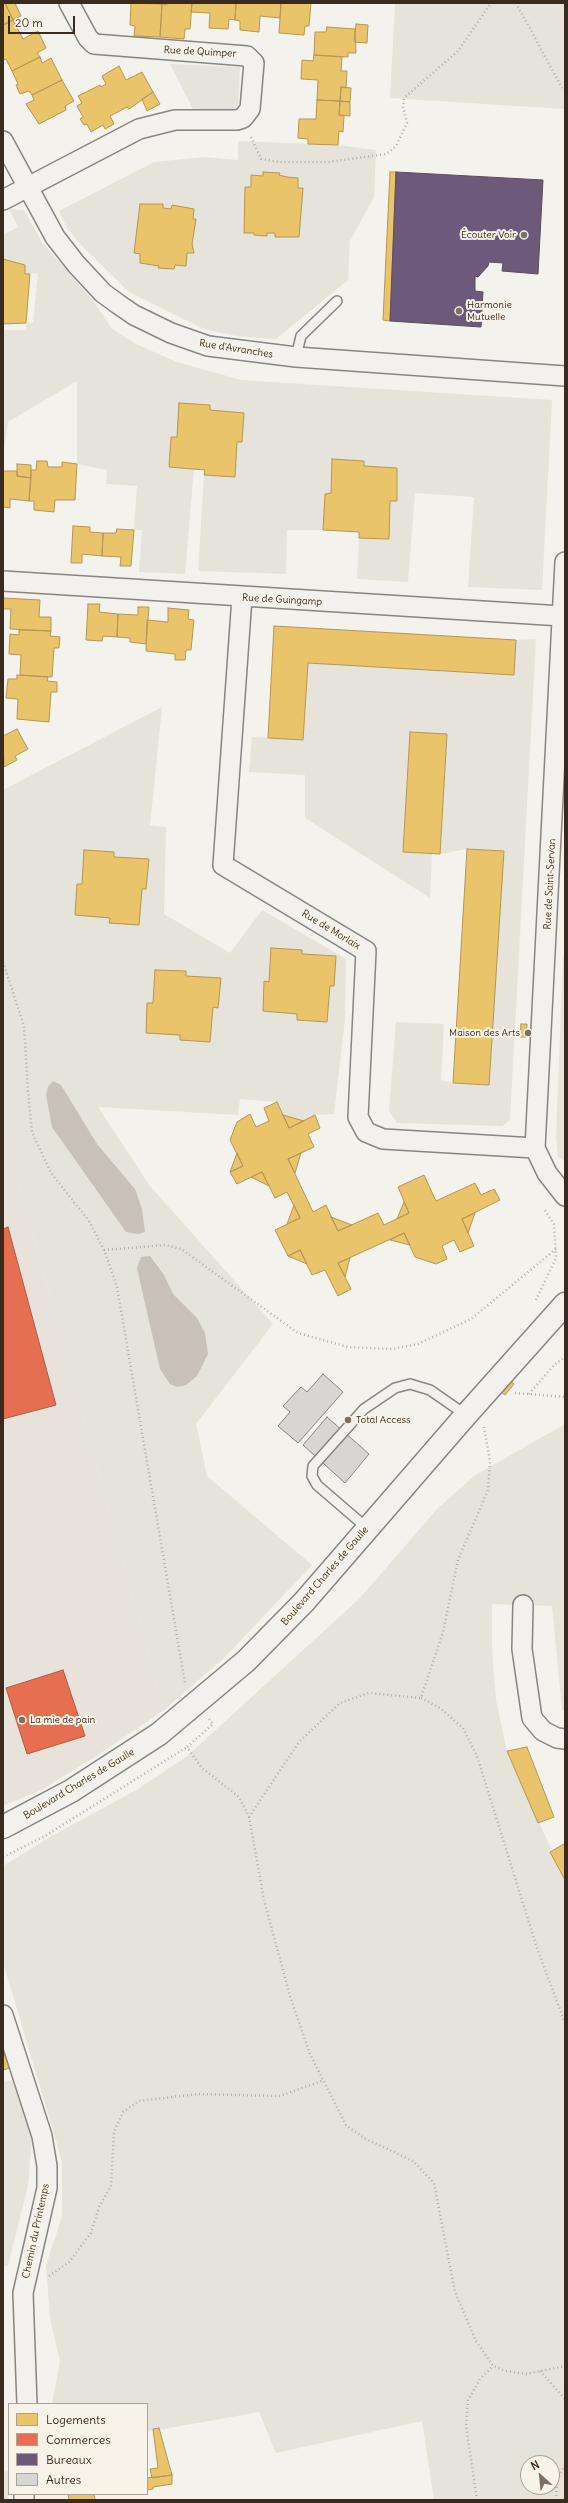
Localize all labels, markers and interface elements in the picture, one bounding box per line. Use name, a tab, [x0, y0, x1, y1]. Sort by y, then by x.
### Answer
scale bar	[10, 8, 77, 34]
text: 20 m	[15, 15, 43, 30]
street label: Rue de Quimper	[163, 44, 237, 60]
place label: Écouter Voir	[461, 229, 516, 241]
marker: Écouter Voir	[519, 230, 529, 240]
place label: Harmonie Mutuelle	[467, 299, 512, 322]
marker: Harmonie Mutuelle	[454, 306, 464, 316]
street label: Rue d'Avranches	[198, 337, 274, 361]
street label: Rue de Guingamp	[242, 592, 322, 608]
street label: Rue de Saint-Servan	[542, 838, 558, 930]
street label: Rue de Morlaix	[299, 908, 363, 952]
place label: Maison des Arts	[449, 1027, 520, 1039]
marker: Maison des Arts	[523, 1028, 533, 1038]
place label: Total Access	[356, 1414, 411, 1426]
marker: Total Access	[343, 1415, 353, 1425]
street label: Boulevard Charles de Gaulle	[279, 1524, 371, 1628]
place label: La mie de pain	[30, 1714, 95, 1726]
marker: La mie de pain	[17, 1715, 27, 1725]
street label: Boulevard Charles de Gaulle	[21, 1746, 137, 1822]
street label: Chemin du Printemps	[20, 2182, 52, 2280]
legend	[8, 2403, 148, 2495]
text: Logements	[46, 2412, 106, 2427]
text: Commerces	[46, 2432, 111, 2447]
text: Bureaux	[46, 2452, 92, 2467]
north arrow	[520, 2455, 560, 2495]
text: N	[528, 2457, 542, 2473]
text: Autres	[46, 2472, 81, 2487]

